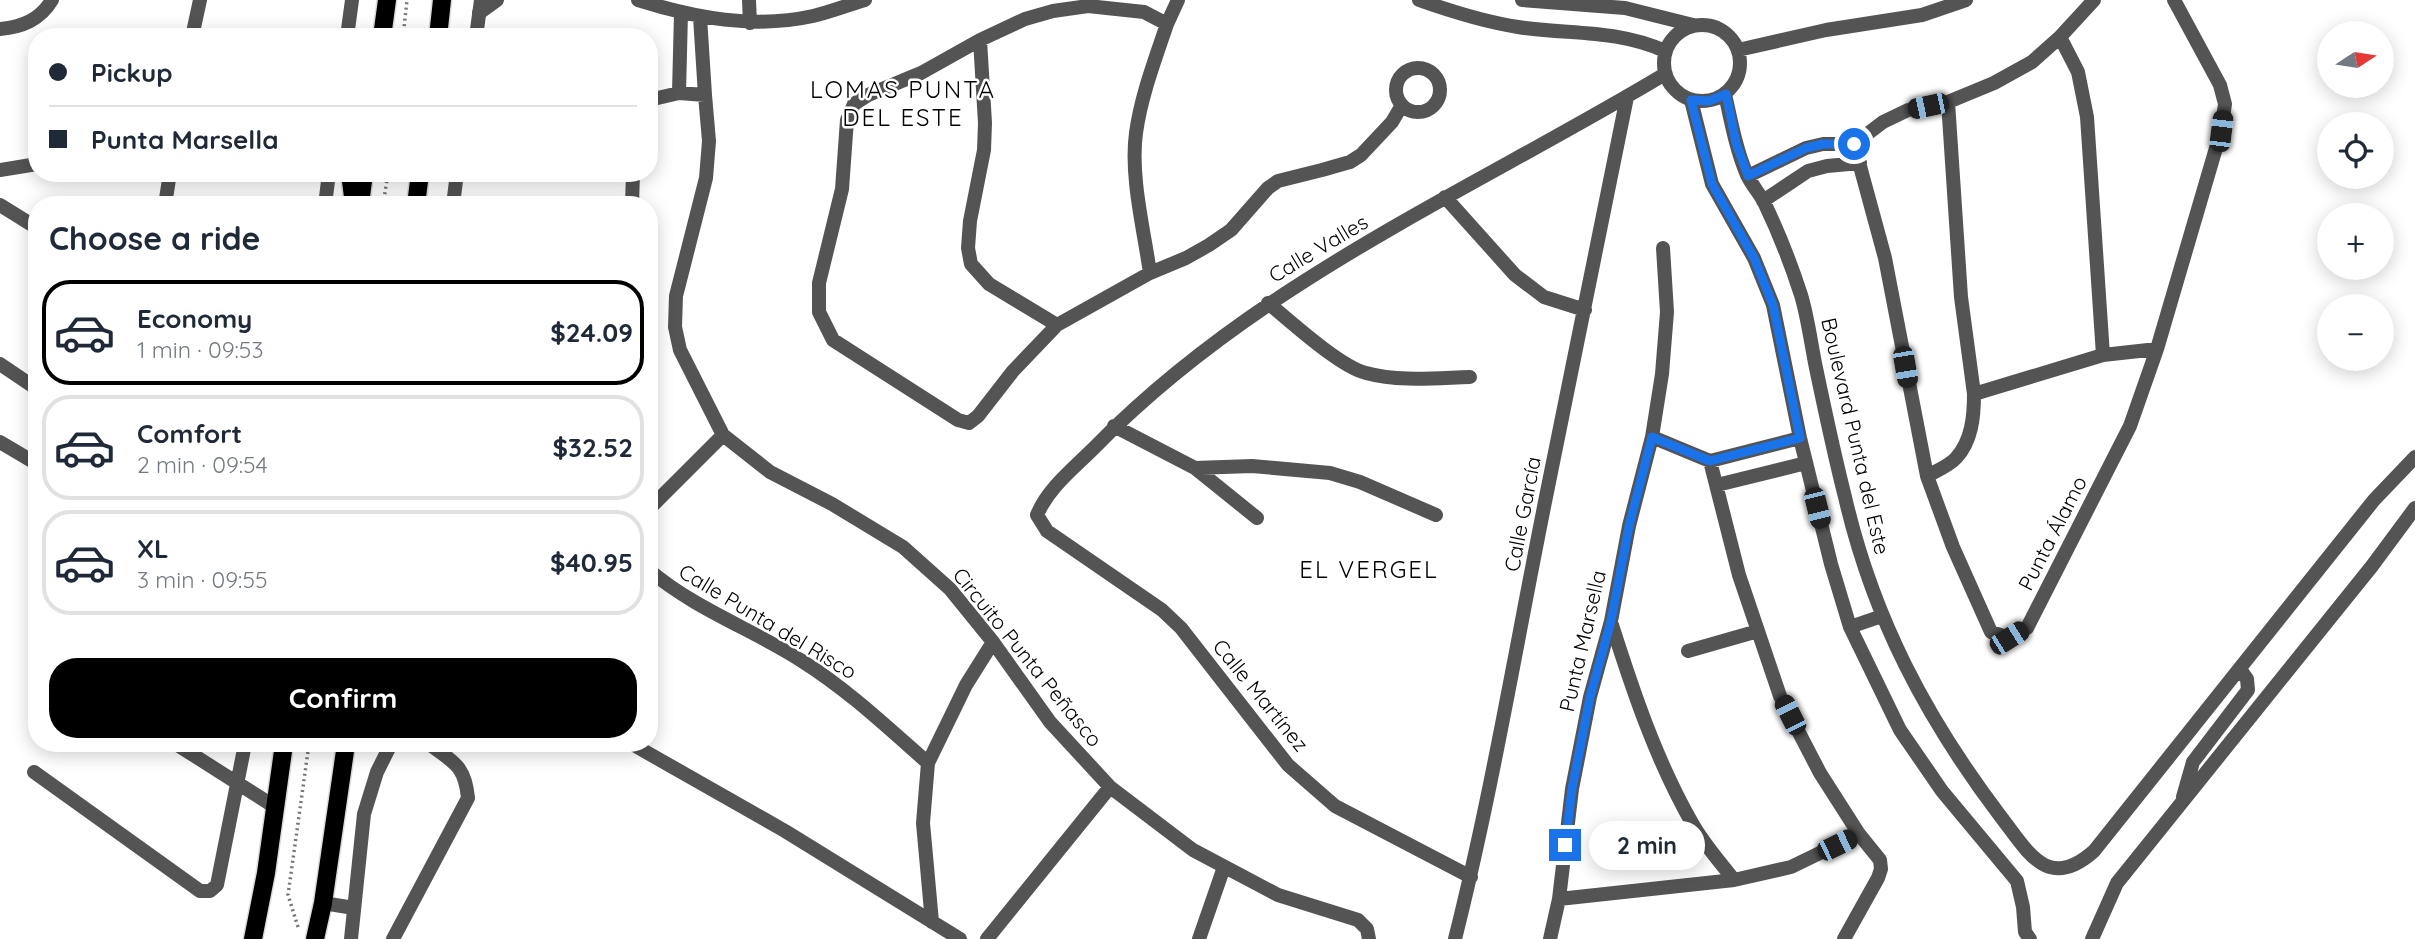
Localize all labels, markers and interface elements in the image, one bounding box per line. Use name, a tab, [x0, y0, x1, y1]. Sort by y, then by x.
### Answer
north arrow	[2317, 21, 2394, 98]
map controls	[2317, 21, 2394, 371]
text: Pickup	[91, 56, 173, 89]
district label: LOMAS PUNTA DEL ESTE	[810, 74, 996, 132]
car	[1906, 91, 1951, 121]
car	[2209, 109, 2234, 153]
button: locate	[2317, 112, 2394, 189]
text: Punta Marsella	[91, 123, 279, 156]
route start	[1838, 128, 1870, 160]
button: +	[2317, 203, 2394, 280]
street label: Calle Valles	[1264, 208, 1372, 288]
text: Choose a ride	[49, 218, 261, 258]
button: −	[2317, 294, 2394, 371]
icon: car	[53, 301, 116, 364]
text: Economy	[137, 302, 252, 335]
street label: Boulevard Punta del Este	[1816, 315, 1896, 557]
text: $24.09	[550, 316, 633, 349]
text: 1 min · 09:53	[137, 335, 263, 364]
car	[1892, 344, 1919, 390]
icon: car	[53, 416, 116, 479]
text: Comfort	[137, 417, 242, 450]
text: $32.52	[552, 431, 633, 464]
text: 2 min · 09:54	[137, 450, 268, 479]
street label: Calle García	[1498, 454, 1546, 574]
street label: Punta Álamo	[2012, 471, 2092, 595]
car	[1802, 485, 1833, 531]
icon: car	[53, 531, 116, 594]
text: XL	[137, 532, 169, 565]
text: $40.95	[550, 546, 633, 579]
district label: EL VERGEL	[1299, 554, 1439, 584]
street label: Calle Punta del Risco	[674, 558, 862, 684]
street label: Circuito Punta Peñasco	[948, 562, 1108, 752]
text: 3 min · 09:55	[137, 565, 267, 594]
street label: Punta Marsella	[1553, 568, 1611, 714]
car	[1986, 618, 2033, 658]
street label: Calle Martínez	[1208, 633, 1314, 757]
button: Confirm	[49, 658, 637, 738]
car	[1772, 692, 1809, 738]
callout: 2 min	[1590, 820, 1705, 870]
car	[1814, 826, 1861, 864]
route end	[1549, 829, 1581, 861]
text: 2 min	[1617, 831, 1677, 860]

